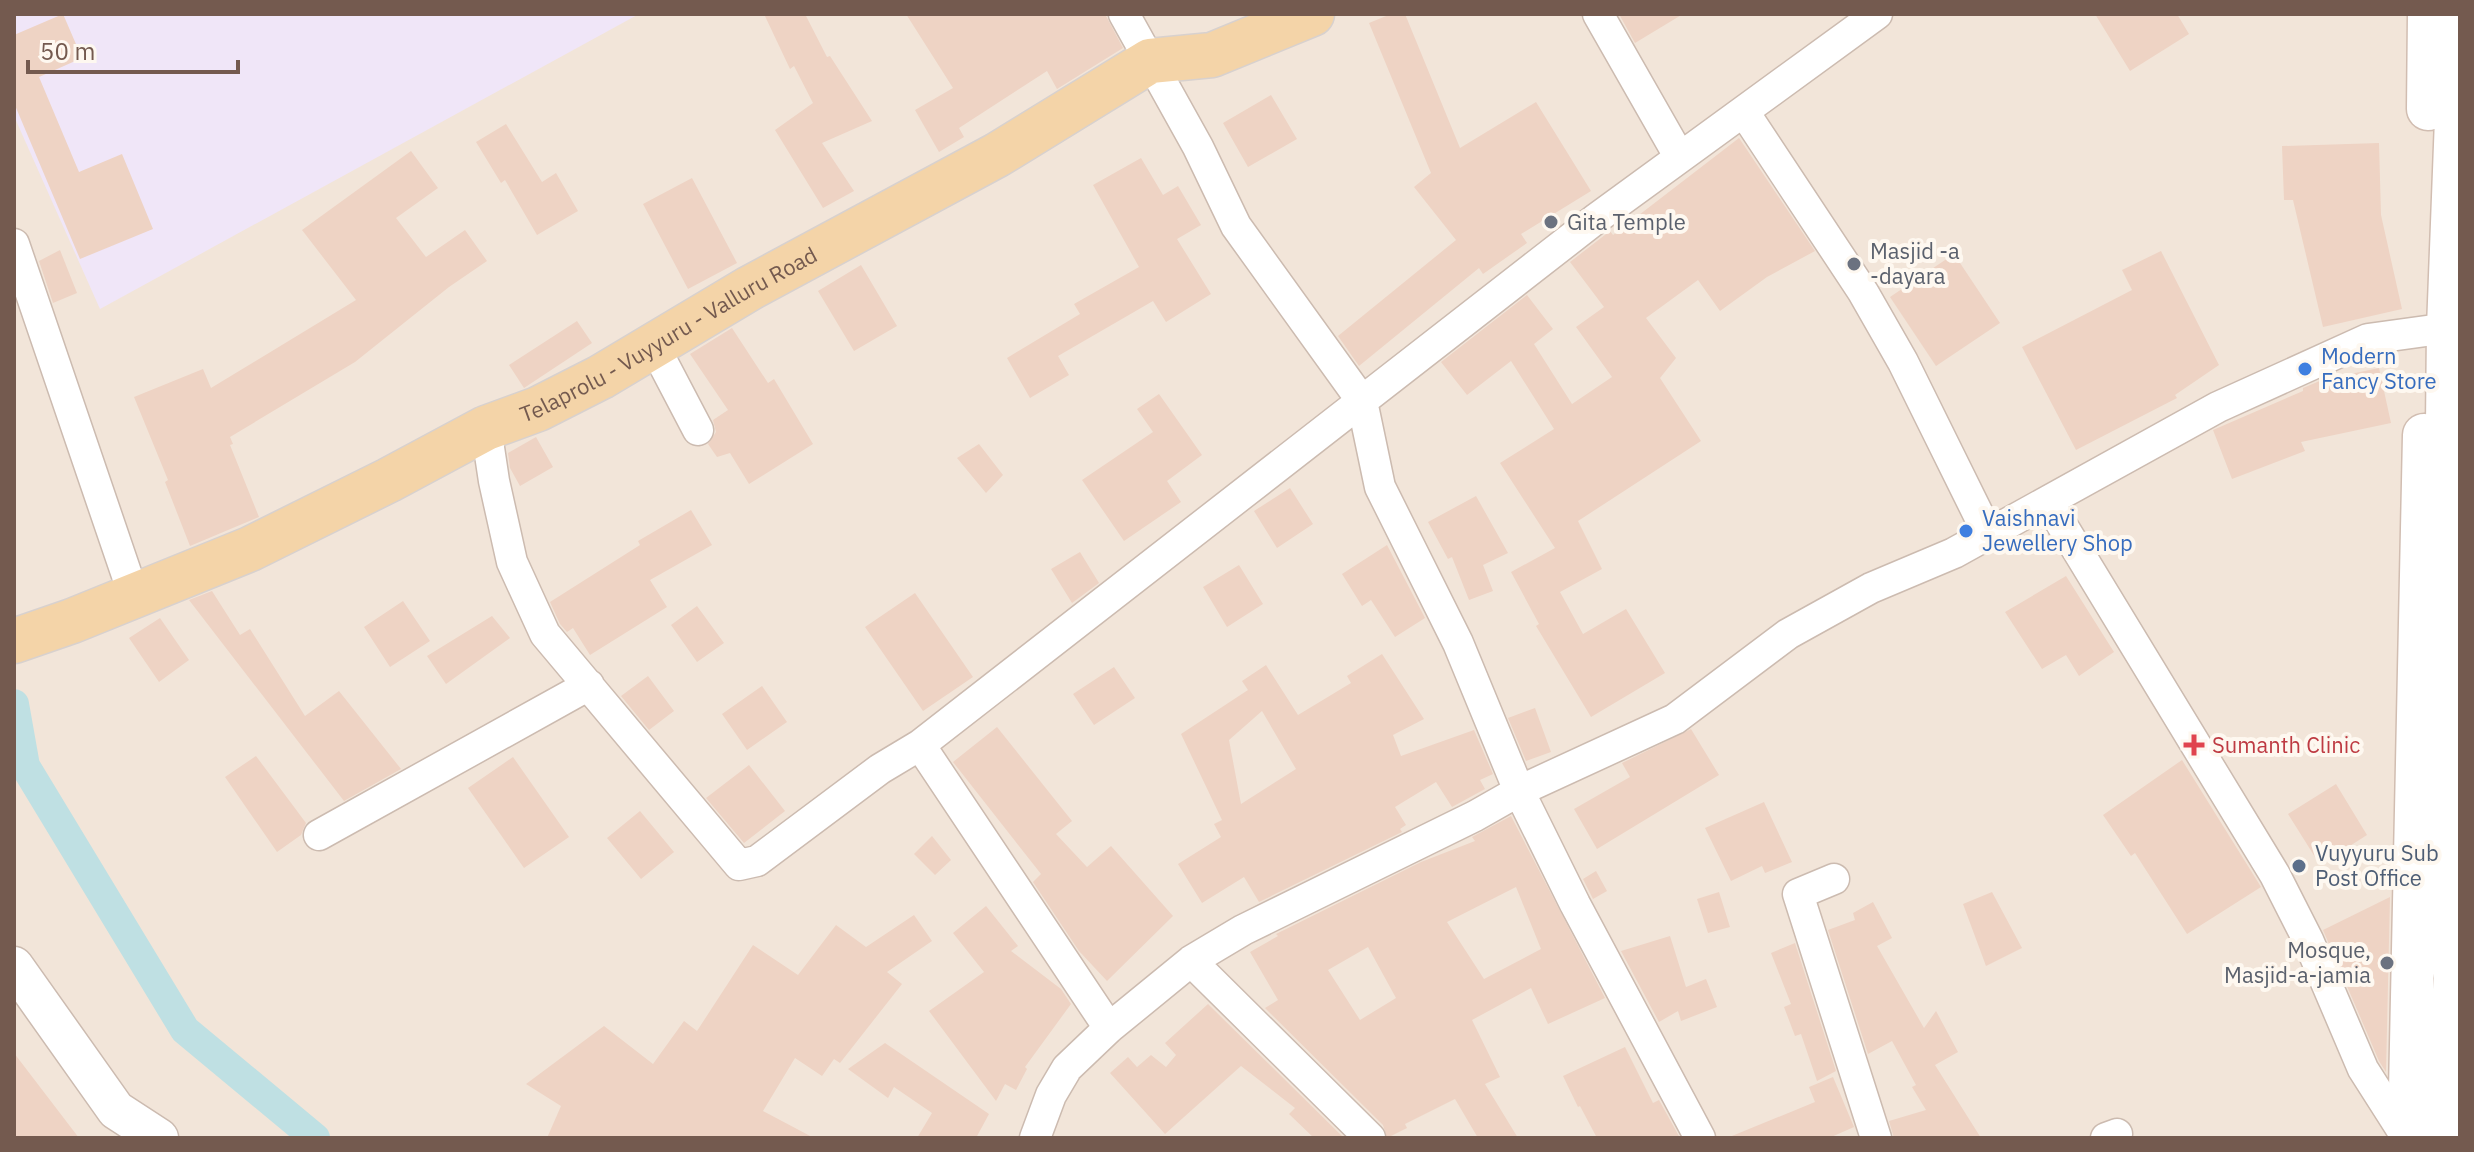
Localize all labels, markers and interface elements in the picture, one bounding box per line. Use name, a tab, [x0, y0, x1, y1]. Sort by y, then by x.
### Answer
scale bar	[28, 24, 238, 74]
text: 50 m	[40, 35, 95, 67]
place label: Gita Temple	[1567, 207, 1686, 236]
marker: Gita Temple	[1542, 213, 1560, 231]
place label: Masjid -a -dayara	[1870, 236, 1960, 290]
street label: Telaprolu - Vuyyuru - Valluru Road	[516, 240, 822, 428]
marker: Masjid -a -dayara	[1845, 255, 1863, 273]
place label: Modern Fancy Store	[2321, 341, 2437, 395]
marker: Modern Fancy Store	[2296, 360, 2314, 378]
place label: Vaishnavi Jewellery Shop	[1982, 503, 2133, 557]
marker: Vaishnavi Jewellery Shop	[1957, 522, 1975, 540]
place label: Sumanth Clinic	[2212, 730, 2360, 759]
marker: Sumanth Clinic	[2183, 734, 2205, 756]
place label: Vuyyuru Sub Post Office	[2315, 838, 2439, 892]
marker: Vuyyuru Sub Post Office	[2290, 857, 2308, 875]
place label: Mosque, Masjid-a-jamia	[2224, 935, 2371, 989]
marker: Mosque, Masjid-a-jamia	[2378, 954, 2396, 972]

